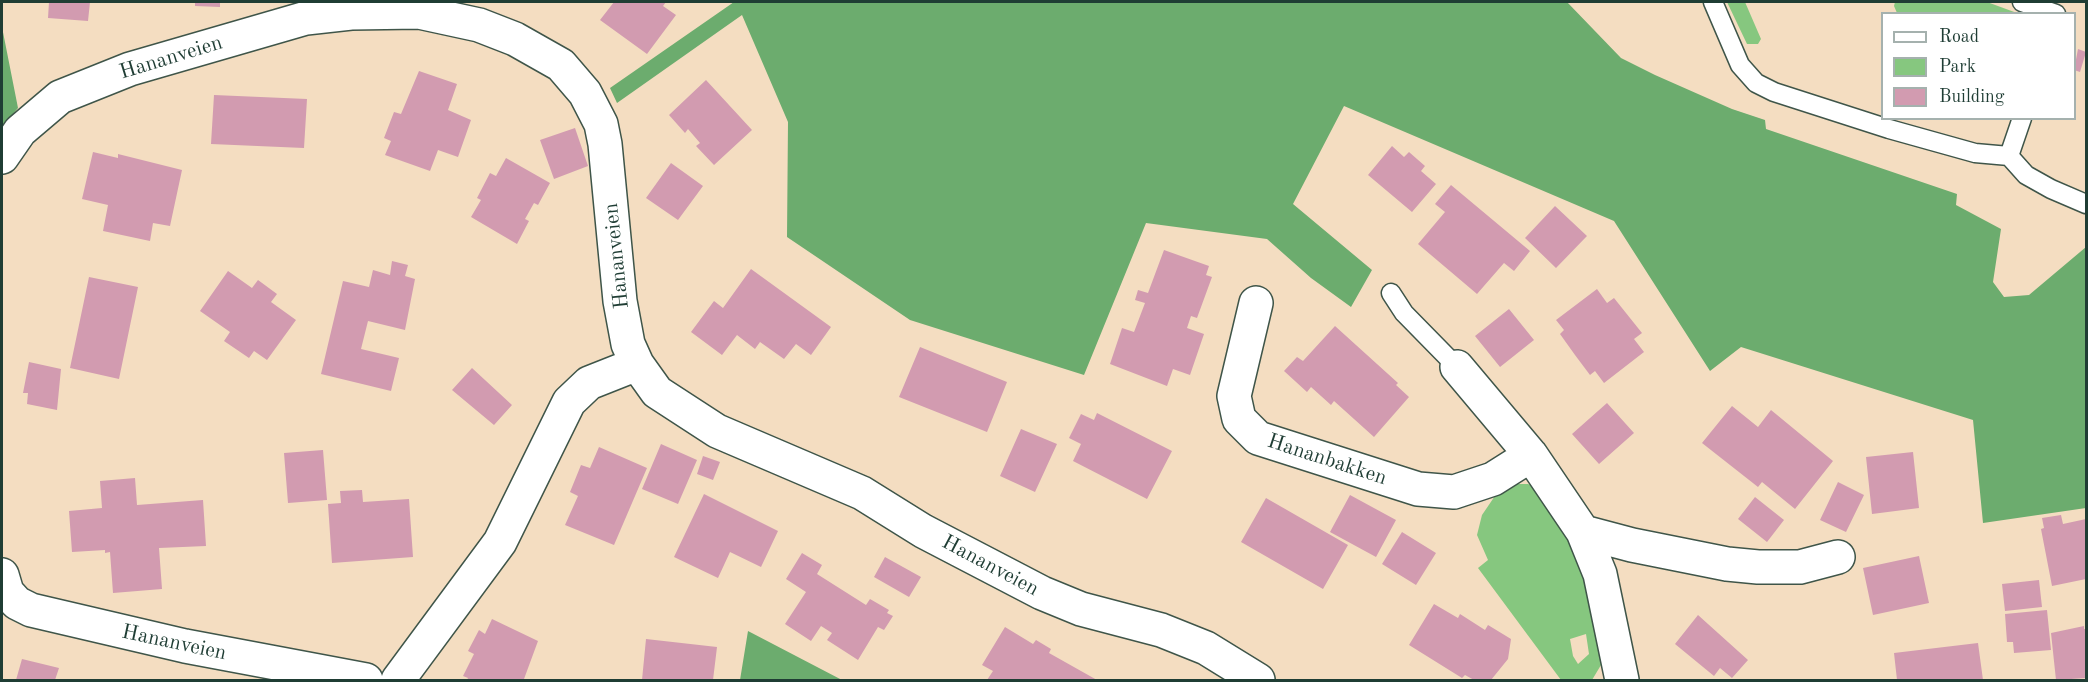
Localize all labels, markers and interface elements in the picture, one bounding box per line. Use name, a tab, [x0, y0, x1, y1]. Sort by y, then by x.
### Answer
legend	[1881, 12, 2076, 120]
text: Road	[1939, 28, 1979, 46]
street label: Hananveien	[116, 30, 226, 86]
text: Park	[1939, 58, 1976, 76]
text: Building	[1939, 88, 2004, 106]
street label: Hananveien	[599, 202, 635, 310]
street label: Hananbakken	[1264, 429, 1390, 491]
street label: Hananveien	[937, 530, 1043, 602]
street label: Hananveien	[119, 620, 229, 666]

